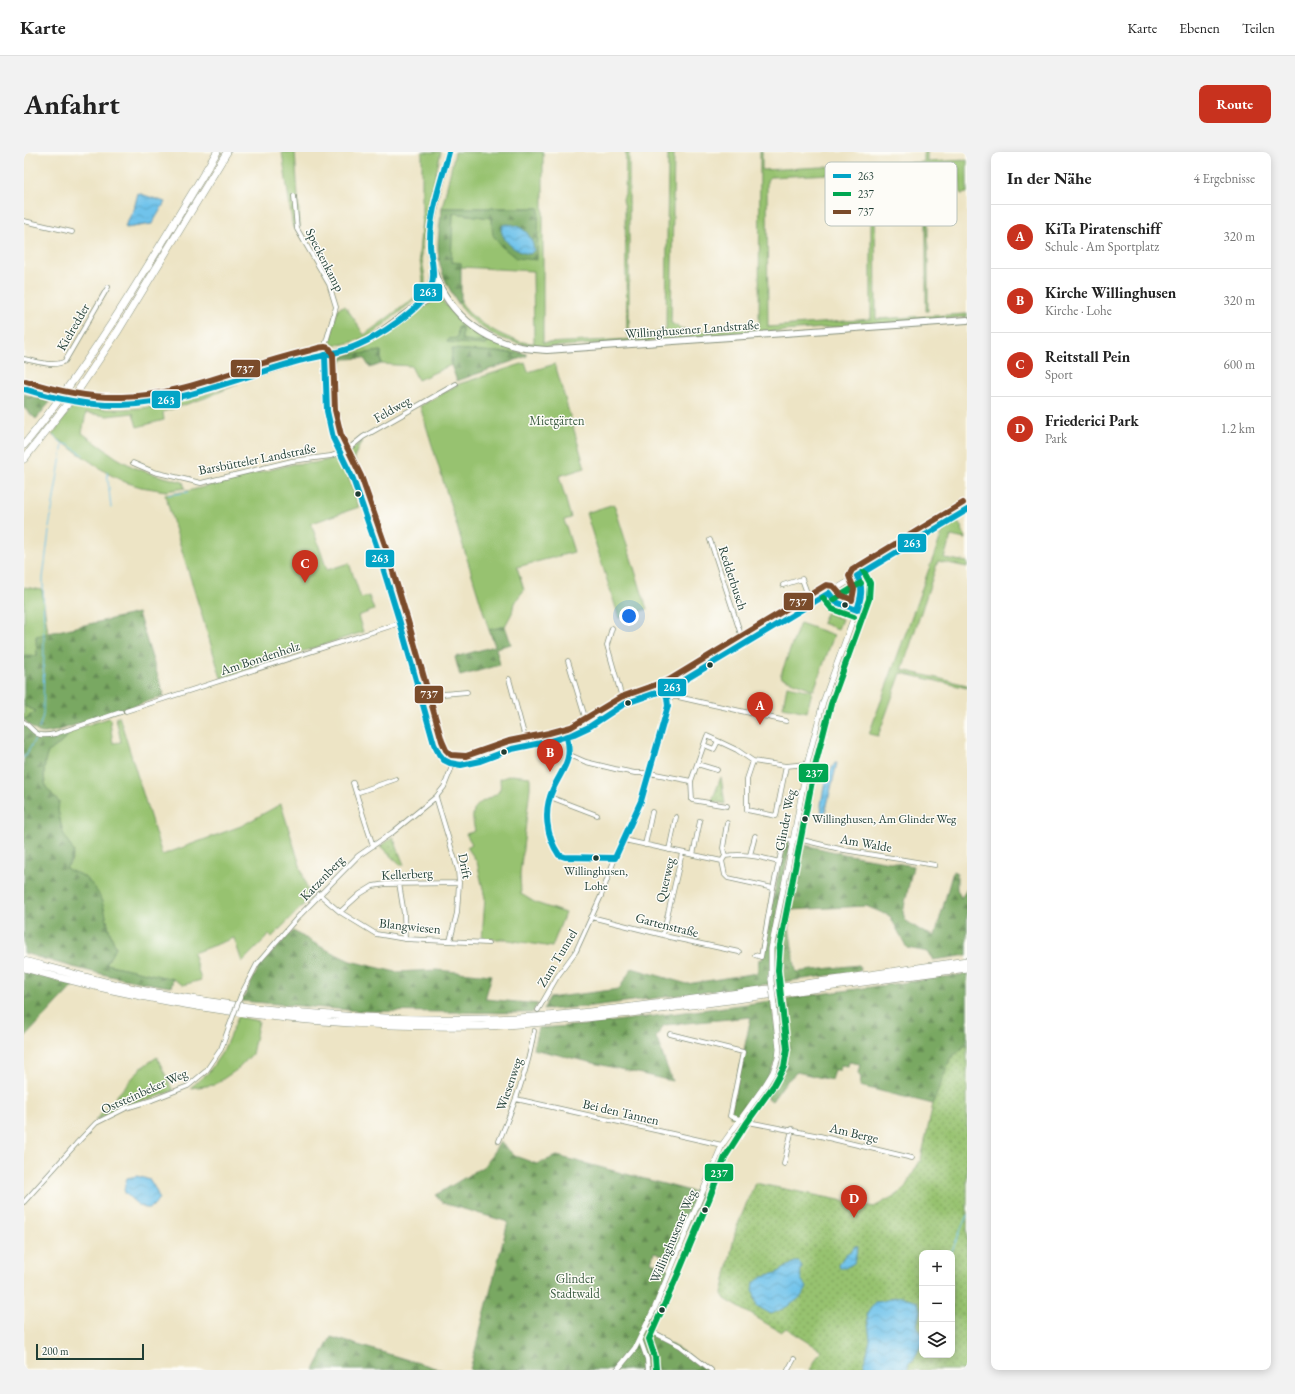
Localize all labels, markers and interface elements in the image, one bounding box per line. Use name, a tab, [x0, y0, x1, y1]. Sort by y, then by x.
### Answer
text: Karte	[20, 15, 66, 40]
text: Karte	[1128, 19, 1157, 37]
text: Ebenen	[1179, 19, 1220, 37]
text: Teilen	[1242, 19, 1275, 37]
button: Route	[1199, 85, 1271, 123]
text: Anfahrt	[24, 86, 120, 122]
legend	[825, 162, 957, 226]
text: In der Nähe	[1007, 167, 1092, 189]
text: 263	[858, 169, 874, 183]
text: 4 Ergebnisse	[1194, 170, 1255, 187]
text: 237	[858, 187, 875, 201]
text: 737	[858, 205, 875, 219]
text: KiTa Piratenschiff	[1045, 219, 1161, 238]
street label: Speckenkamp	[302, 225, 348, 295]
text: A	[1015, 228, 1025, 245]
text: 320 m	[1224, 228, 1255, 245]
text: Schule · Am Sportplatz	[1045, 238, 1159, 255]
line badge: 263	[413, 283, 443, 302]
text: Kirche Willinghusen	[1045, 283, 1176, 302]
text: 263	[419, 285, 437, 299]
text: B	[1016, 292, 1024, 309]
text: 320 m	[1224, 292, 1255, 309]
street label: Kielredder	[53, 300, 94, 354]
text: Kirche · Lohe	[1045, 302, 1112, 319]
street label: Willinghusener Landstraße	[625, 316, 759, 342]
text: Reitstall Pein	[1045, 347, 1130, 366]
text: C	[1015, 356, 1025, 373]
text: 600 m	[1224, 356, 1255, 373]
line badge: 737	[230, 359, 261, 378]
text: 737	[236, 362, 254, 376]
text: Sport	[1045, 366, 1073, 383]
line badge: 263	[151, 390, 181, 409]
street label: Feldweg	[370, 391, 414, 426]
text: 263	[157, 393, 175, 407]
text: Friederici Park	[1045, 411, 1139, 430]
park label: Mietgärten	[529, 412, 585, 429]
text: D	[1015, 420, 1025, 437]
text: 1.2 km	[1221, 420, 1255, 437]
text: Park	[1045, 430, 1067, 447]
street label: Barsbütteler Landstraße	[197, 439, 317, 479]
unlabelled marker	[353, 489, 363, 499]
line badge: 263	[897, 533, 927, 553]
text: 263	[903, 536, 921, 550]
street label: Redderbusch	[715, 544, 751, 613]
line badge: 263	[365, 549, 395, 568]
pin: C	[292, 550, 318, 583]
text: 263	[371, 551, 389, 565]
line badge: 737	[783, 592, 814, 611]
text: 737	[789, 595, 807, 609]
unlabelled marker	[840, 600, 850, 610]
your location	[619, 606, 639, 626]
street label: Am Bondenholz	[217, 637, 302, 679]
unlabelled marker	[705, 660, 715, 670]
line badge: 263	[657, 678, 687, 697]
text: 263	[663, 680, 681, 694]
line badge: 737	[414, 685, 444, 704]
text: 737	[420, 687, 438, 701]
pin: A	[747, 692, 773, 725]
unlabelled marker	[623, 698, 633, 708]
pin: B	[537, 739, 563, 772]
unlabelled marker	[499, 747, 509, 757]
line badge: 237	[798, 763, 829, 783]
text: 237	[805, 766, 823, 780]
street label: Glinder Weg	[771, 787, 799, 852]
place label: Willinghusen, Am Glinder Weg	[812, 811, 957, 827]
marker: Willinghusen, Am Glinder Weg	[800, 814, 810, 824]
street label: Am Walde	[838, 830, 893, 856]
street label: Katzenberg	[296, 851, 348, 904]
street label: Drift	[454, 852, 476, 880]
marker: Willinghusen, Lohe	[591, 853, 601, 863]
street label: Querweg	[652, 856, 678, 904]
place label: Willinghusen, Lohe	[564, 863, 628, 894]
street label: Kellerberg	[381, 864, 433, 884]
street label: Gartenstraße	[634, 909, 700, 941]
street label: Blangwiesen	[378, 914, 442, 938]
street label: Zum Tunnel	[533, 926, 581, 990]
street label: Wiesenweg	[492, 1055, 526, 1113]
street label: Oststeinbeker Weg	[98, 1064, 190, 1118]
street label: Bei den Tannen	[581, 1095, 661, 1129]
street label: Am Berge	[827, 1119, 880, 1147]
line badge: 237	[704, 1163, 734, 1182]
text: 237	[710, 1166, 728, 1180]
pin: D	[841, 1185, 867, 1218]
street label: Willinghusener Weg	[646, 1186, 700, 1285]
unlabelled marker	[700, 1205, 710, 1215]
map controls	[919, 1250, 955, 1358]
button: +	[919, 1250, 955, 1286]
park label: Glinder Stadtwald	[550, 1270, 600, 1302]
button: −	[919, 1286, 955, 1322]
unlabelled marker	[657, 1305, 667, 1315]
button: layers	[919, 1322, 955, 1358]
scale bar	[36, 1342, 144, 1361]
text: 200 m	[42, 1344, 69, 1358]

